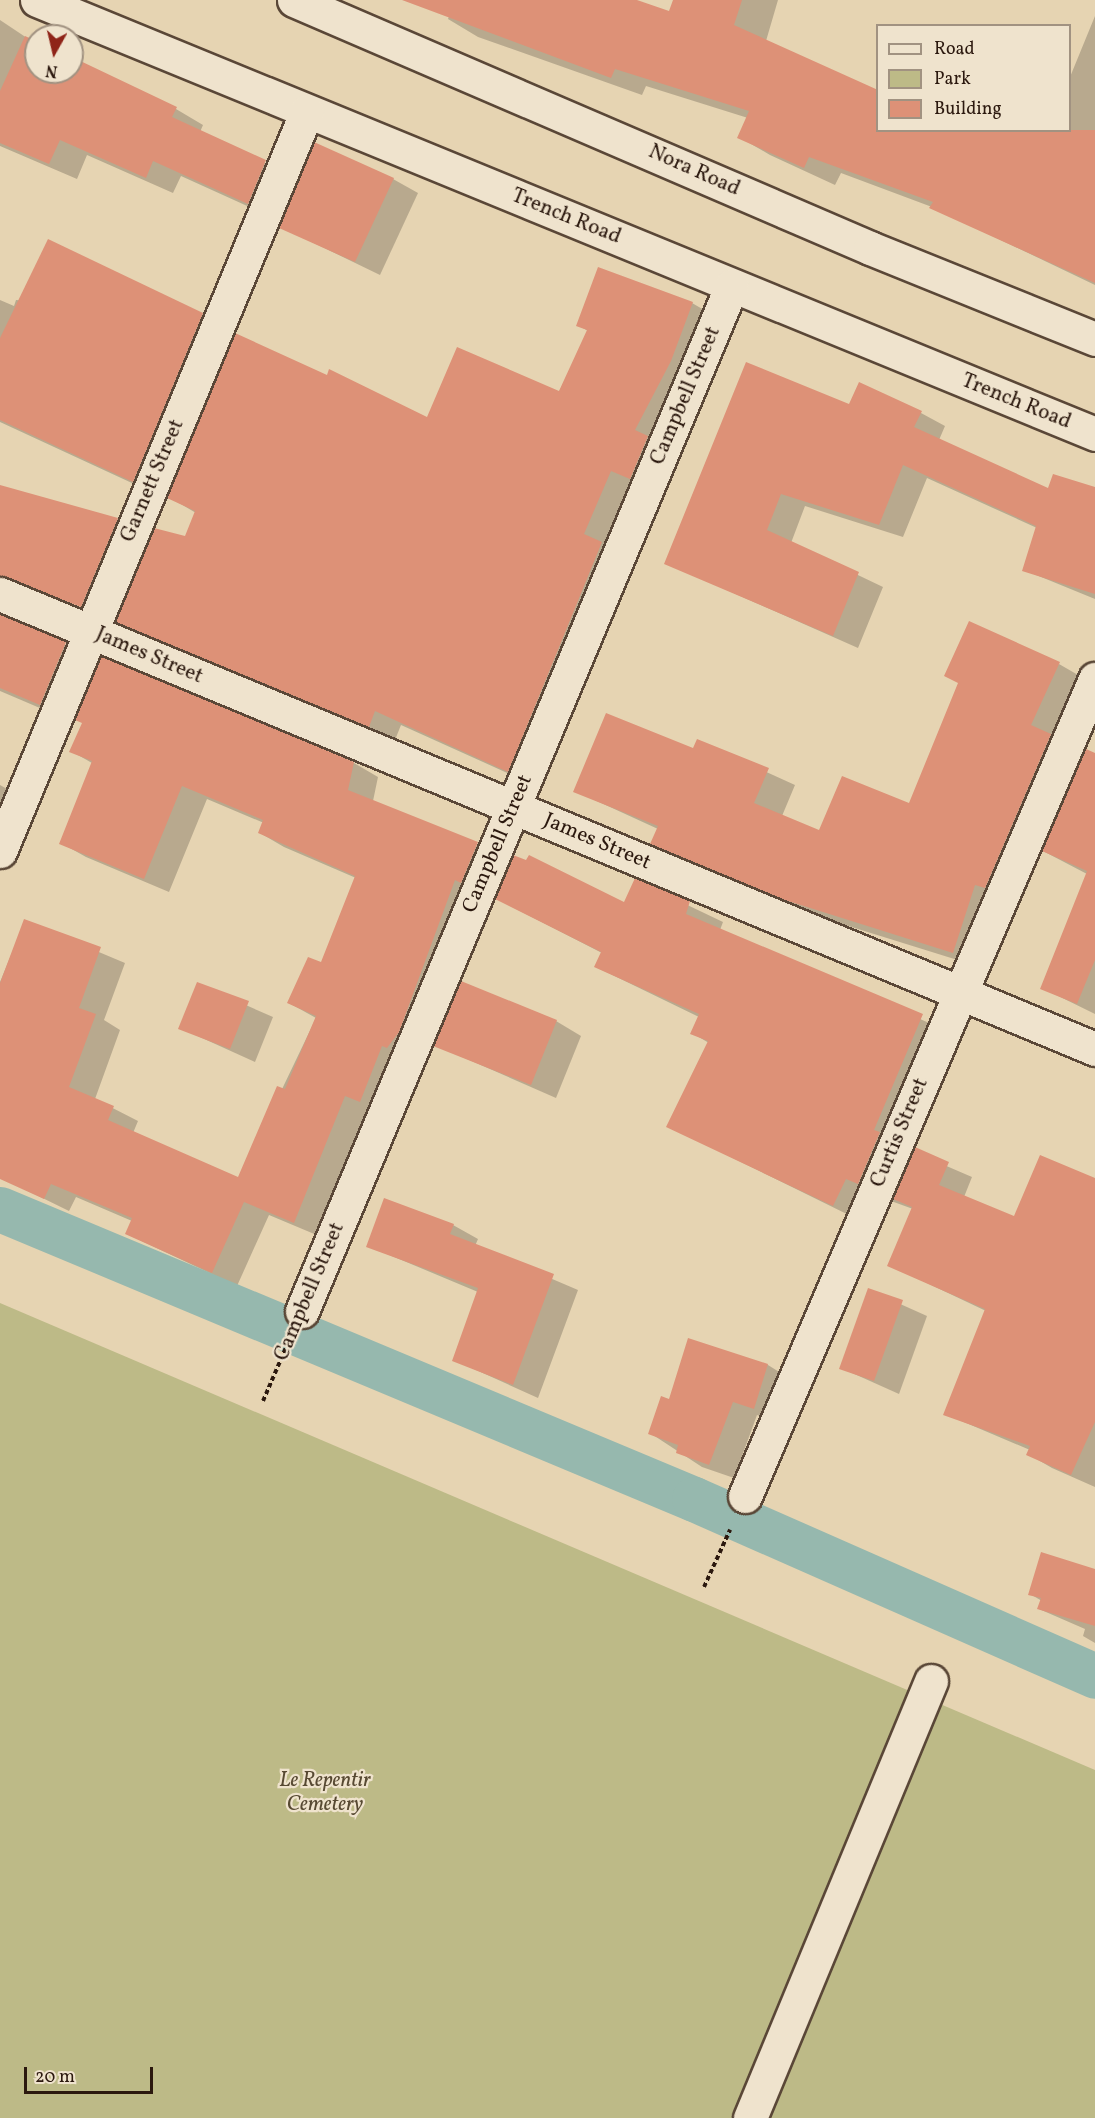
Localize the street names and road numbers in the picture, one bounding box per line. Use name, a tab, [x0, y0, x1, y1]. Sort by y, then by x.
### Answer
street label: Nora Road	[644, 140, 744, 202]
street label: Trench Road	[508, 184, 624, 250]
street label: Campbell Street	[646, 323, 726, 469]
street label: Trench Road	[958, 369, 1074, 435]
street label: Garnett Street	[116, 416, 190, 546]
street label: James Street	[92, 622, 206, 690]
street label: Campbell Street	[458, 771, 538, 917]
street label: James Street	[540, 808, 654, 876]
street label: Curtis Street	[866, 1075, 934, 1191]
street label: Campbell Street	[270, 1219, 350, 1365]

